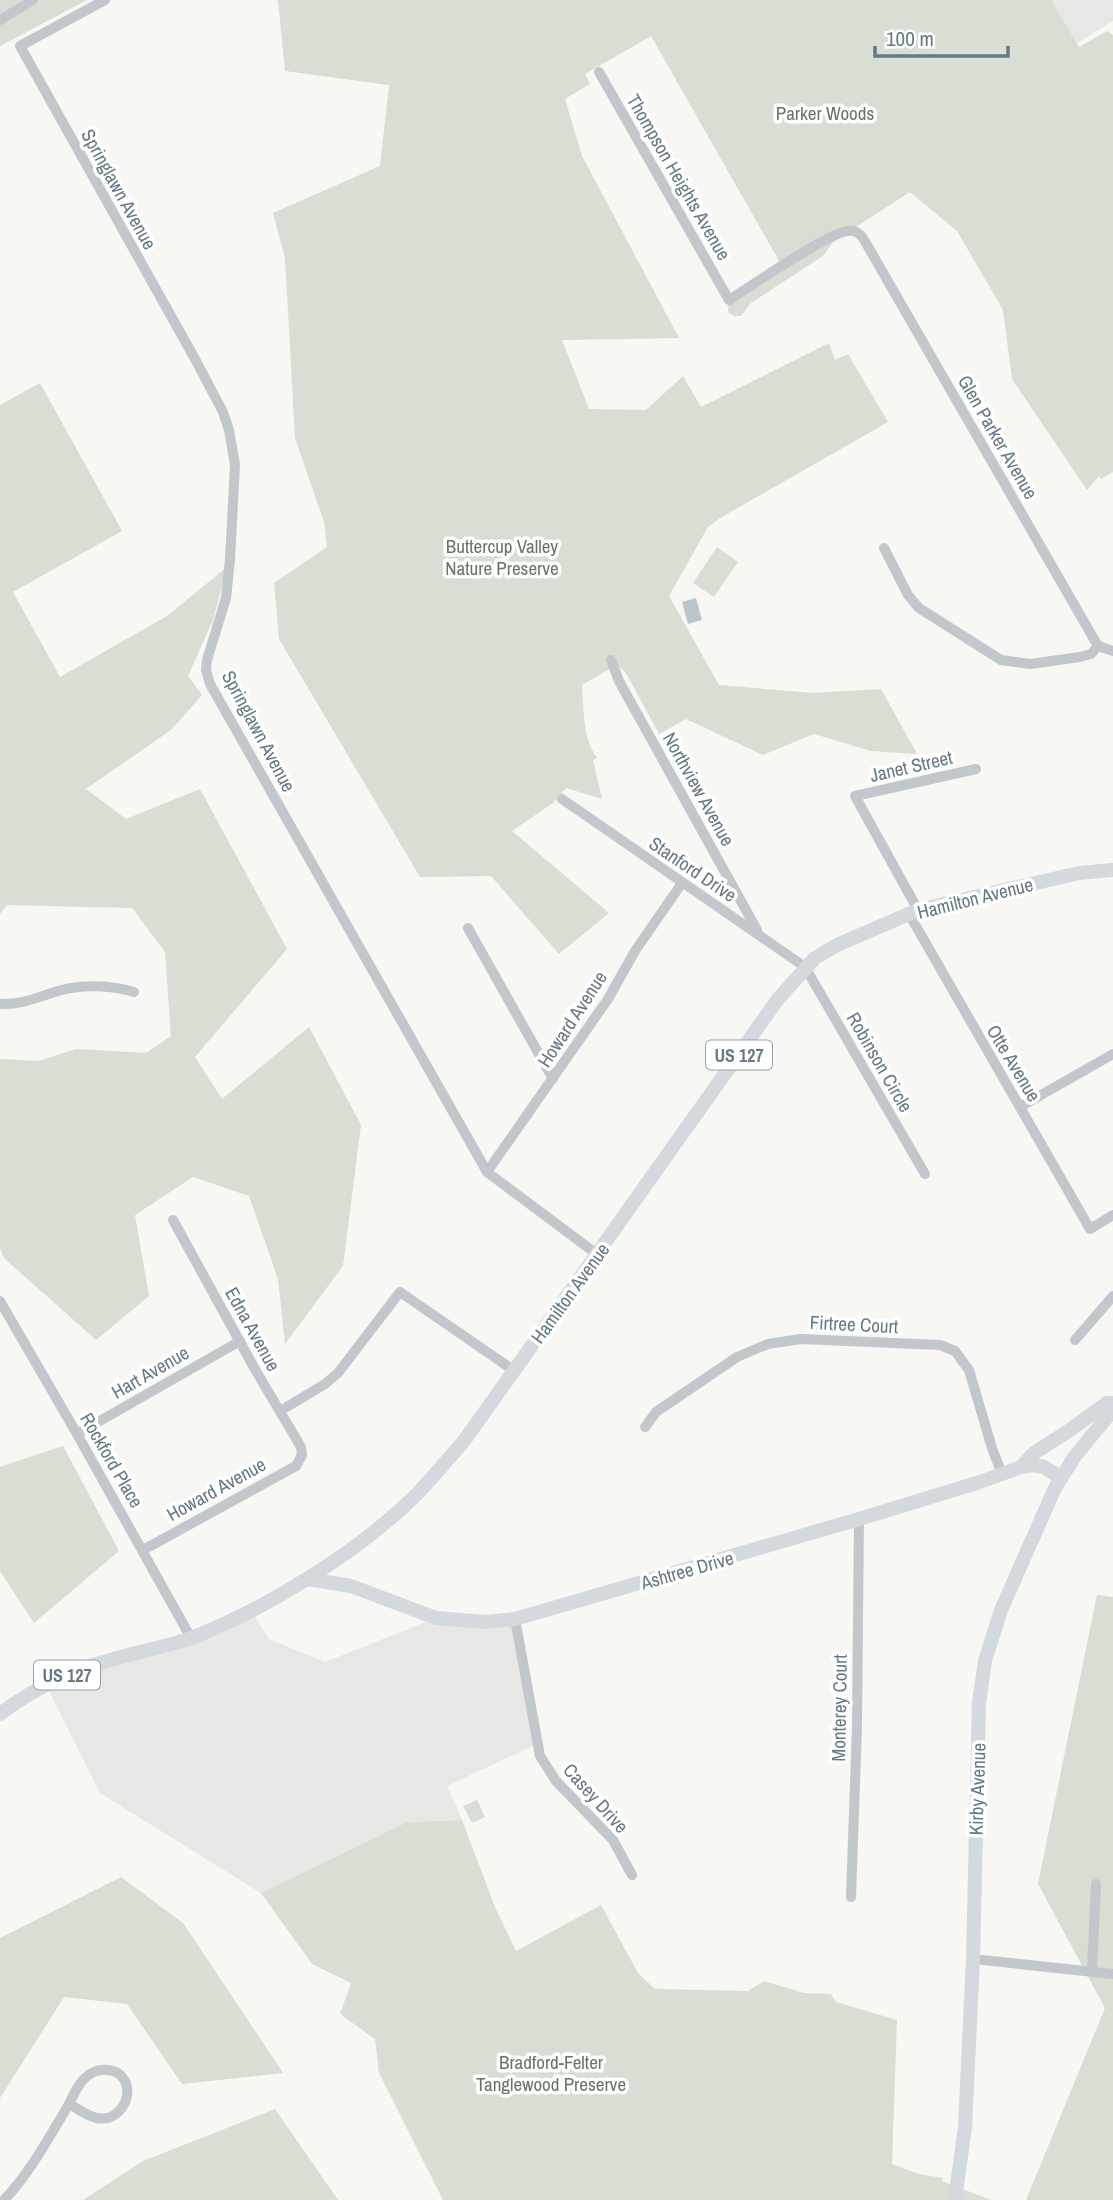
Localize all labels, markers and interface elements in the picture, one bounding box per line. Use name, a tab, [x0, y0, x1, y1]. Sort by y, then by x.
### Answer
scale bar	[875, 14, 1008, 58]
text: 100 m	[886, 24, 934, 53]
street label: Thompson Heights Avenue	[621, 89, 737, 265]
park label: Parker Woods	[776, 100, 874, 126]
street label: Springlawn Avenue	[75, 124, 163, 254]
street label: Glen Parker Avenue	[952, 370, 1044, 504]
park label: Buttercup Valley Nature Preserve	[445, 533, 559, 581]
street label: Springlawn Avenue	[216, 666, 302, 796]
street label: Northview Avenue	[657, 728, 741, 850]
street label: Janet Street	[867, 744, 956, 788]
street label: Stanford Drive	[644, 830, 742, 908]
street label: Hamilton Avenue	[914, 871, 1036, 925]
street label: Howard Avenue	[531, 966, 613, 1072]
street label: Robinson Circle	[841, 1007, 919, 1117]
street label: Otte Avenue	[981, 1020, 1047, 1106]
road number: US 127	[706, 1040, 772, 1070]
street label: Hamilton Avenue	[525, 1237, 615, 1349]
street label: Edna Avenue	[219, 1282, 287, 1376]
street label: Firtree Court	[809, 1309, 899, 1339]
street label: Hart Avenue	[106, 1339, 194, 1405]
street label: Rockford Place	[74, 1408, 150, 1512]
street label: Howard Avenue	[162, 1451, 270, 1527]
street label: Ashtree Drive	[637, 1544, 736, 1596]
street label: Monterey Court	[825, 1653, 853, 1762]
road number: US 127	[34, 1660, 100, 1690]
street label: Kirby Avenue	[962, 1742, 992, 1836]
street label: Casey Drive	[558, 1757, 634, 1839]
park label: Bradford-Felter Tanglewood Preserve	[476, 2049, 626, 2097]

